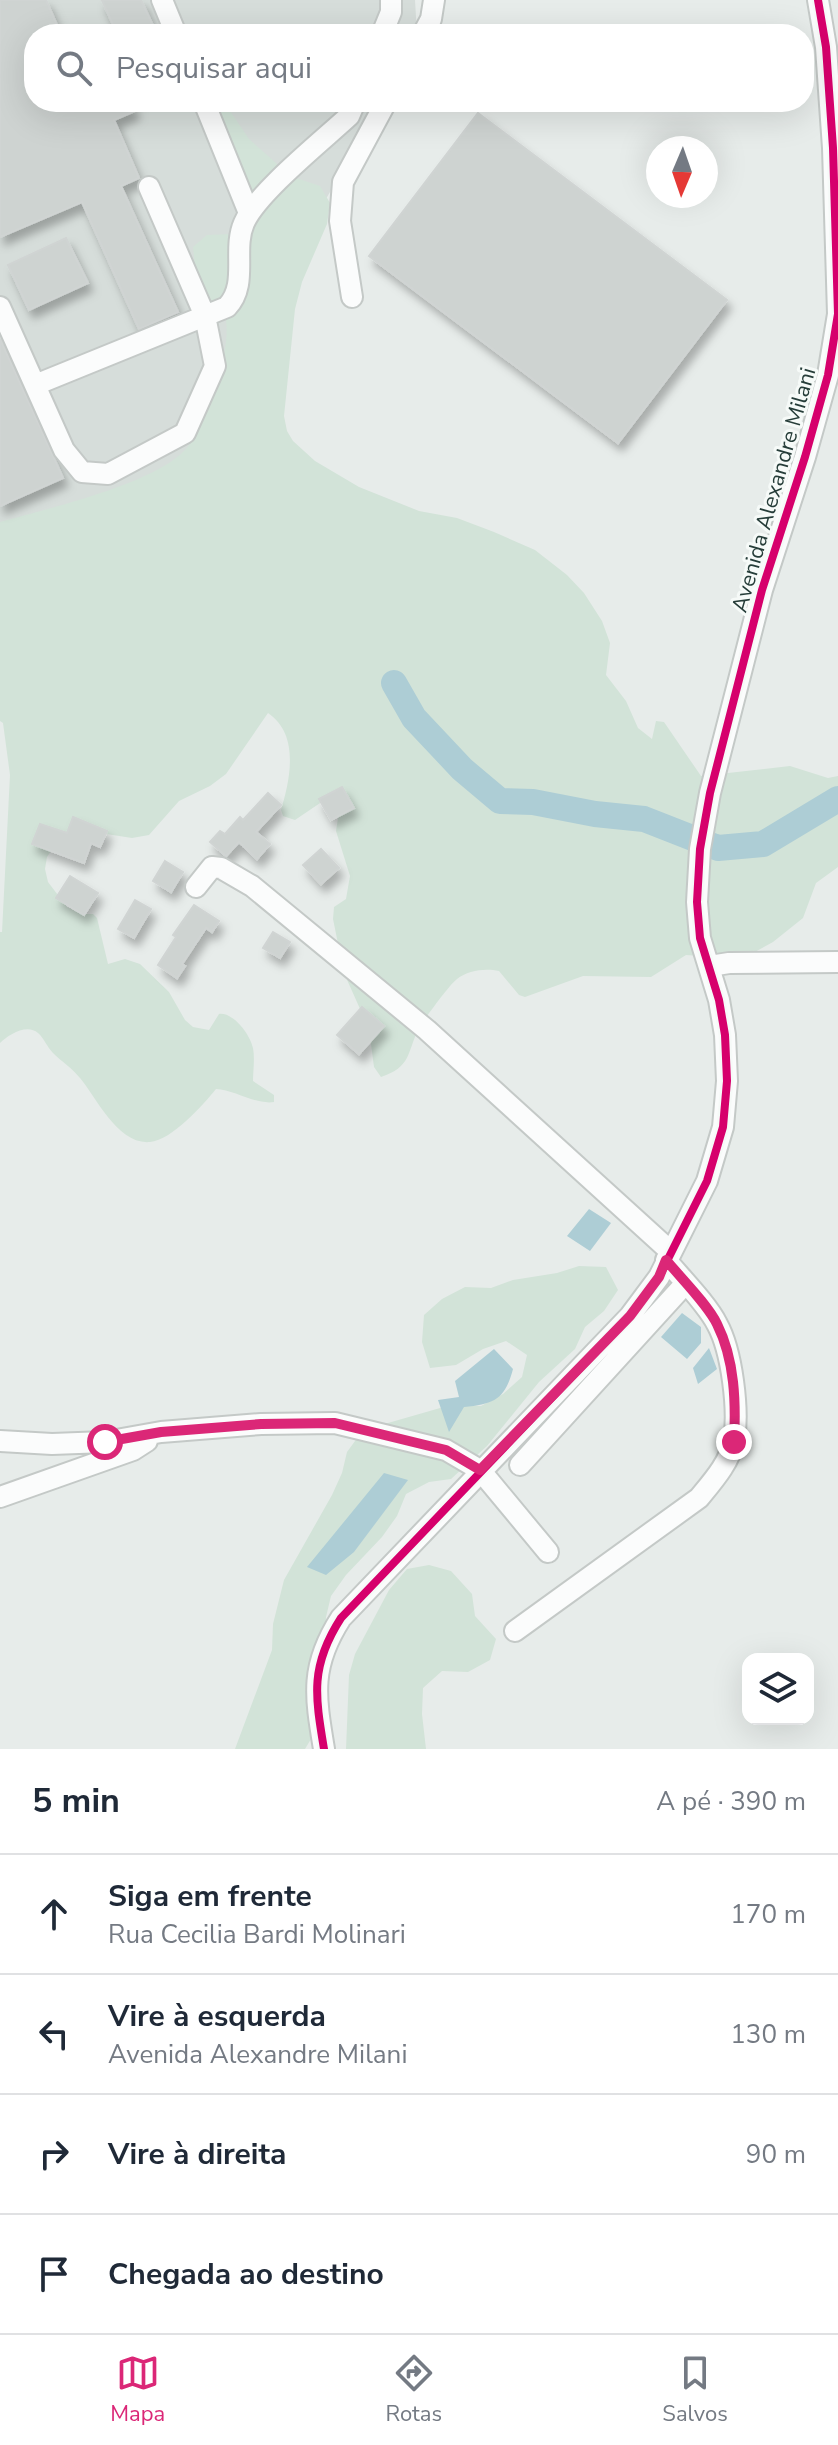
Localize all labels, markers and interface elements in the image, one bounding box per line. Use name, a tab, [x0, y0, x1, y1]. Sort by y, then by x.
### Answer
search box	[24, 24, 814, 112]
icon: search	[52, 46, 96, 90]
text: Pesquisar aqui	[116, 48, 312, 89]
north arrow	[646, 136, 718, 208]
street label: Avenida Alexandre Milani	[725, 364, 823, 616]
route start	[87, 1424, 123, 1460]
route end	[716, 1424, 752, 1460]
map controls	[742, 1653, 814, 1725]
button: layers	[742, 1653, 814, 1725]
text: 5 min	[32, 1778, 120, 1824]
text: A pé · 390 m	[656, 1784, 806, 1819]
text: Siga em frente	[108, 1876, 312, 1917]
icon: ahead	[32, 1892, 76, 1936]
text: 170 m	[730, 1897, 806, 1932]
text: Rua Cecilia Bardi Molinari	[108, 1917, 406, 1952]
text: Vire à esquerda	[108, 1996, 326, 2037]
icon: left	[32, 2012, 76, 2056]
text: 130 m	[730, 2017, 806, 2052]
text: Avenida Alexandre Milani	[108, 2037, 407, 2072]
icon: right	[32, 2132, 76, 2176]
text: Vire à direita	[108, 2134, 286, 2175]
text: 90 m	[746, 2137, 806, 2172]
icon: arrive	[32, 2252, 76, 2296]
text: Chegada ao destino	[108, 2254, 384, 2295]
tab: Mapa	[110, 2351, 165, 2429]
tab: Rotas	[385, 2351, 442, 2429]
tab: Salvos	[662, 2351, 728, 2429]

